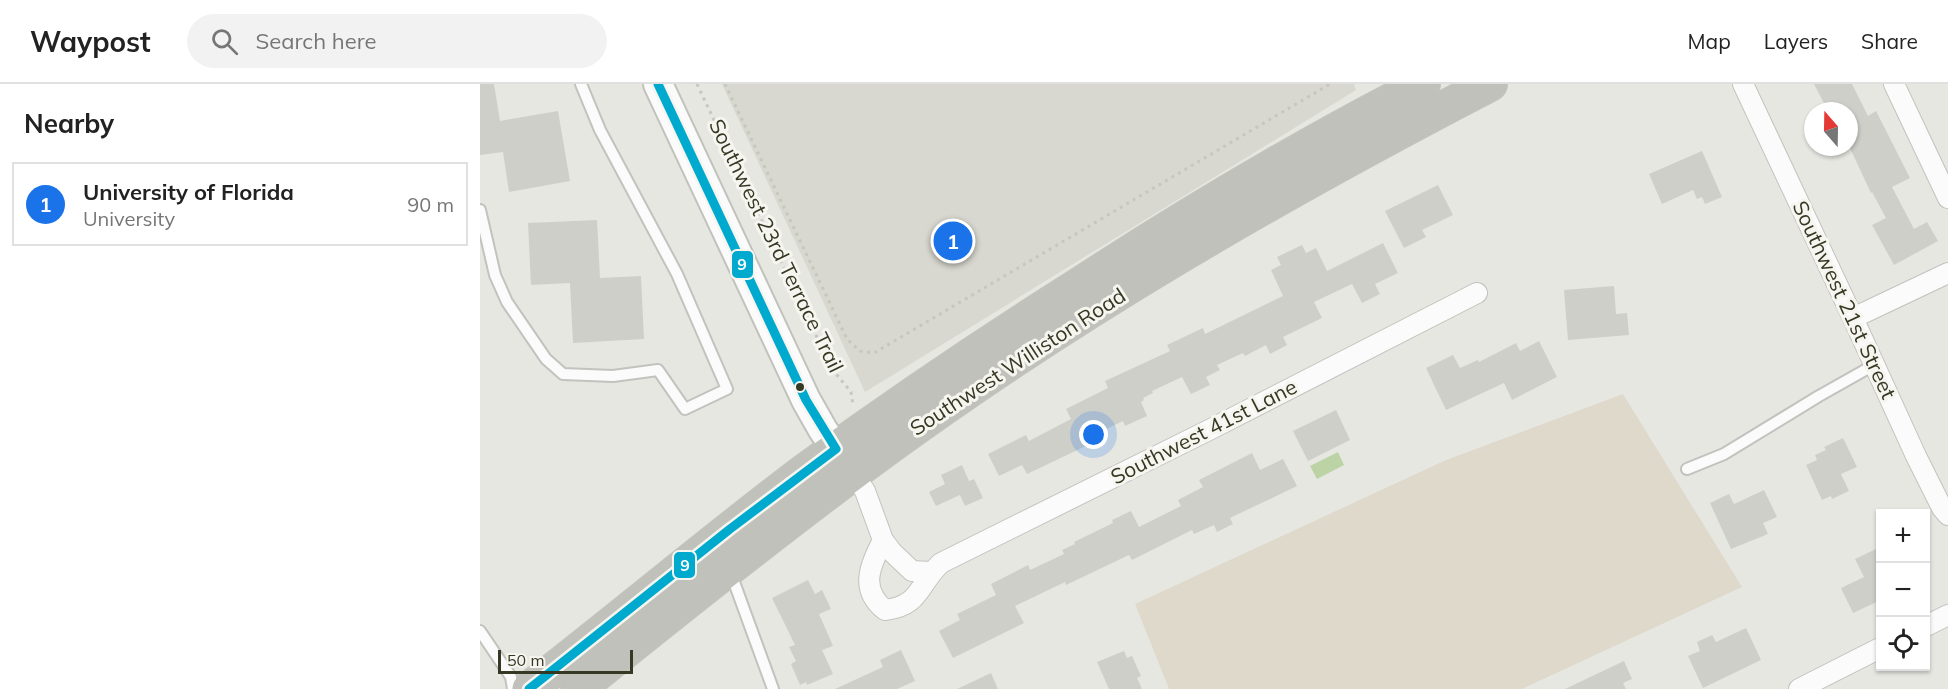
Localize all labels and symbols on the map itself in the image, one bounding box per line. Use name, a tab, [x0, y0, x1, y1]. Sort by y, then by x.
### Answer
north arrow	[1804, 102, 1858, 156]
street label: Southwest 23rd Terrace Trail	[704, 115, 850, 377]
street label: Southwest 21st Street	[1788, 196, 1902, 403]
pin: 1	[934, 218, 972, 264]
line badge: 9	[731, 250, 754, 279]
text: 9	[737, 254, 747, 274]
street label: Southwest Williston Road	[905, 282, 1130, 441]
street label: Southwest 41st Lane	[1106, 373, 1301, 489]
unlabelled marker	[794, 381, 806, 393]
your location	[1079, 420, 1108, 449]
line badge: 9	[673, 551, 696, 579]
text: 9	[680, 555, 690, 575]
scale bar	[498, 647, 633, 674]

